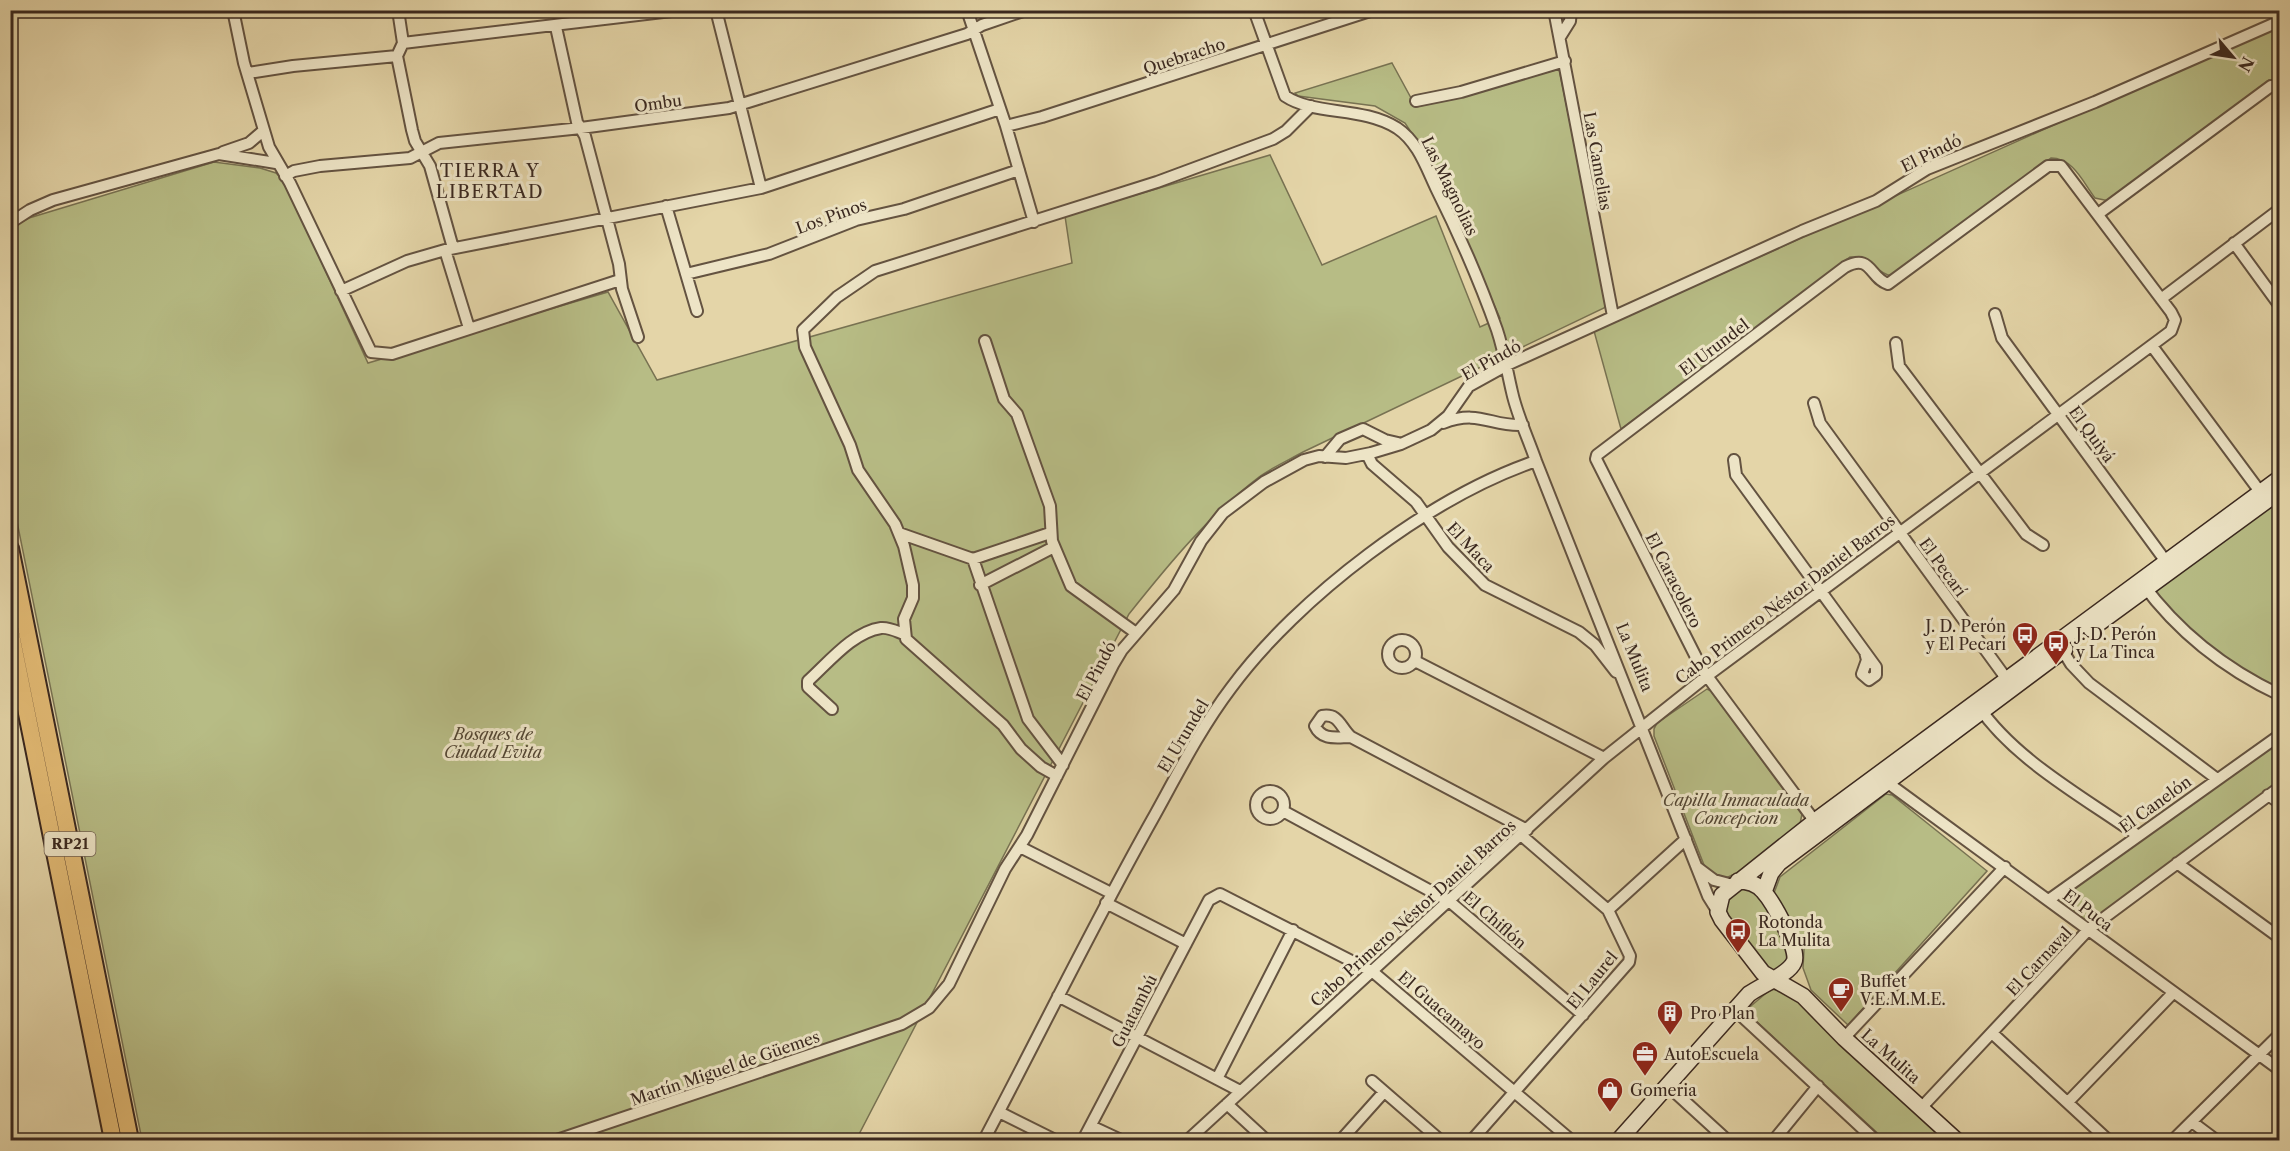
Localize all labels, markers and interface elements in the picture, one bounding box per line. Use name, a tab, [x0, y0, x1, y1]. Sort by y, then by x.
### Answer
north arrow	[2203, 27, 2263, 87]
street label: Quebracho	[1140, 33, 1228, 79]
text: N	[2234, 53, 2258, 75]
street label: Ombu	[633, 90, 683, 116]
street label: Las Camelias	[1579, 110, 1617, 212]
street label: El Pindó	[1897, 130, 1965, 176]
street label: Las Magnolias	[1417, 133, 1483, 239]
district label: TIERRA Y LIBERTAD	[436, 160, 544, 203]
street label: Los Pinos	[793, 194, 869, 238]
street label: El Urundel	[1675, 314, 1753, 380]
street label: El Pindó	[1458, 335, 1524, 385]
street label: El Quiyá	[2065, 402, 2119, 467]
street label: Cabo Primero Néstor Daniel Barros	[1671, 510, 1899, 688]
street label: El Maca	[1443, 518, 1500, 577]
street label: El Caracolero	[1641, 529, 1707, 631]
street label: El Pecarí	[1915, 534, 1971, 600]
place label: J. D. Perón y El Pecarí	[1922, 616, 2006, 654]
street label: La Mulita	[1612, 620, 1658, 695]
bus stop icon: J. D. Perón y El Pecarí	[2010, 620, 2040, 658]
place label: J. D. Perón y La Tinca	[2073, 624, 2157, 662]
bus stop icon: J. D. Perón y La Tinca	[2041, 628, 2071, 666]
street label: El Pindó	[1072, 637, 1120, 704]
street label: El Urundel	[1153, 695, 1213, 776]
park label: Bosques de Ciudad Evita	[444, 724, 543, 762]
street label: El Canelón	[2115, 771, 2195, 837]
park label: Capilla Inmaculada Concepcion	[1663, 790, 1810, 828]
street label: Cabo Primero Néstor Daniel Barros	[1306, 815, 1520, 1011]
road number: RP21	[44, 832, 96, 856]
street label: El Puca	[2059, 885, 2117, 936]
street label: El Chiflón	[1459, 887, 1531, 953]
place label: Rotonda La Mulita	[1758, 912, 1831, 950]
bus stop icon: Rotonda La Mulita	[1723, 916, 1753, 954]
street label: El Carnaval	[2002, 922, 2076, 1000]
street label: El Laurel	[1562, 947, 1622, 1013]
street label: El Guacamayo	[1394, 967, 1490, 1054]
street label: Guatambú	[1107, 971, 1161, 1051]
place label: Buffet V.E.M.M.E.	[1859, 971, 1946, 1009]
cafe icon: Buffet V.E.M.M.E.	[1826, 975, 1856, 1013]
building icon: Pro Plan	[1655, 998, 1685, 1036]
place label: Pro Plan	[1690, 1003, 1755, 1023]
street label: La Mulita	[1857, 1024, 1925, 1088]
street label: Martín Miguel de Güemes	[628, 1026, 822, 1110]
office icon: AutoEscuela	[1630, 1039, 1660, 1077]
place label: AutoEscuela	[1663, 1044, 1760, 1064]
shop icon: Gomeria	[1595, 1075, 1625, 1113]
place label: Gomeria	[1630, 1080, 1697, 1100]

